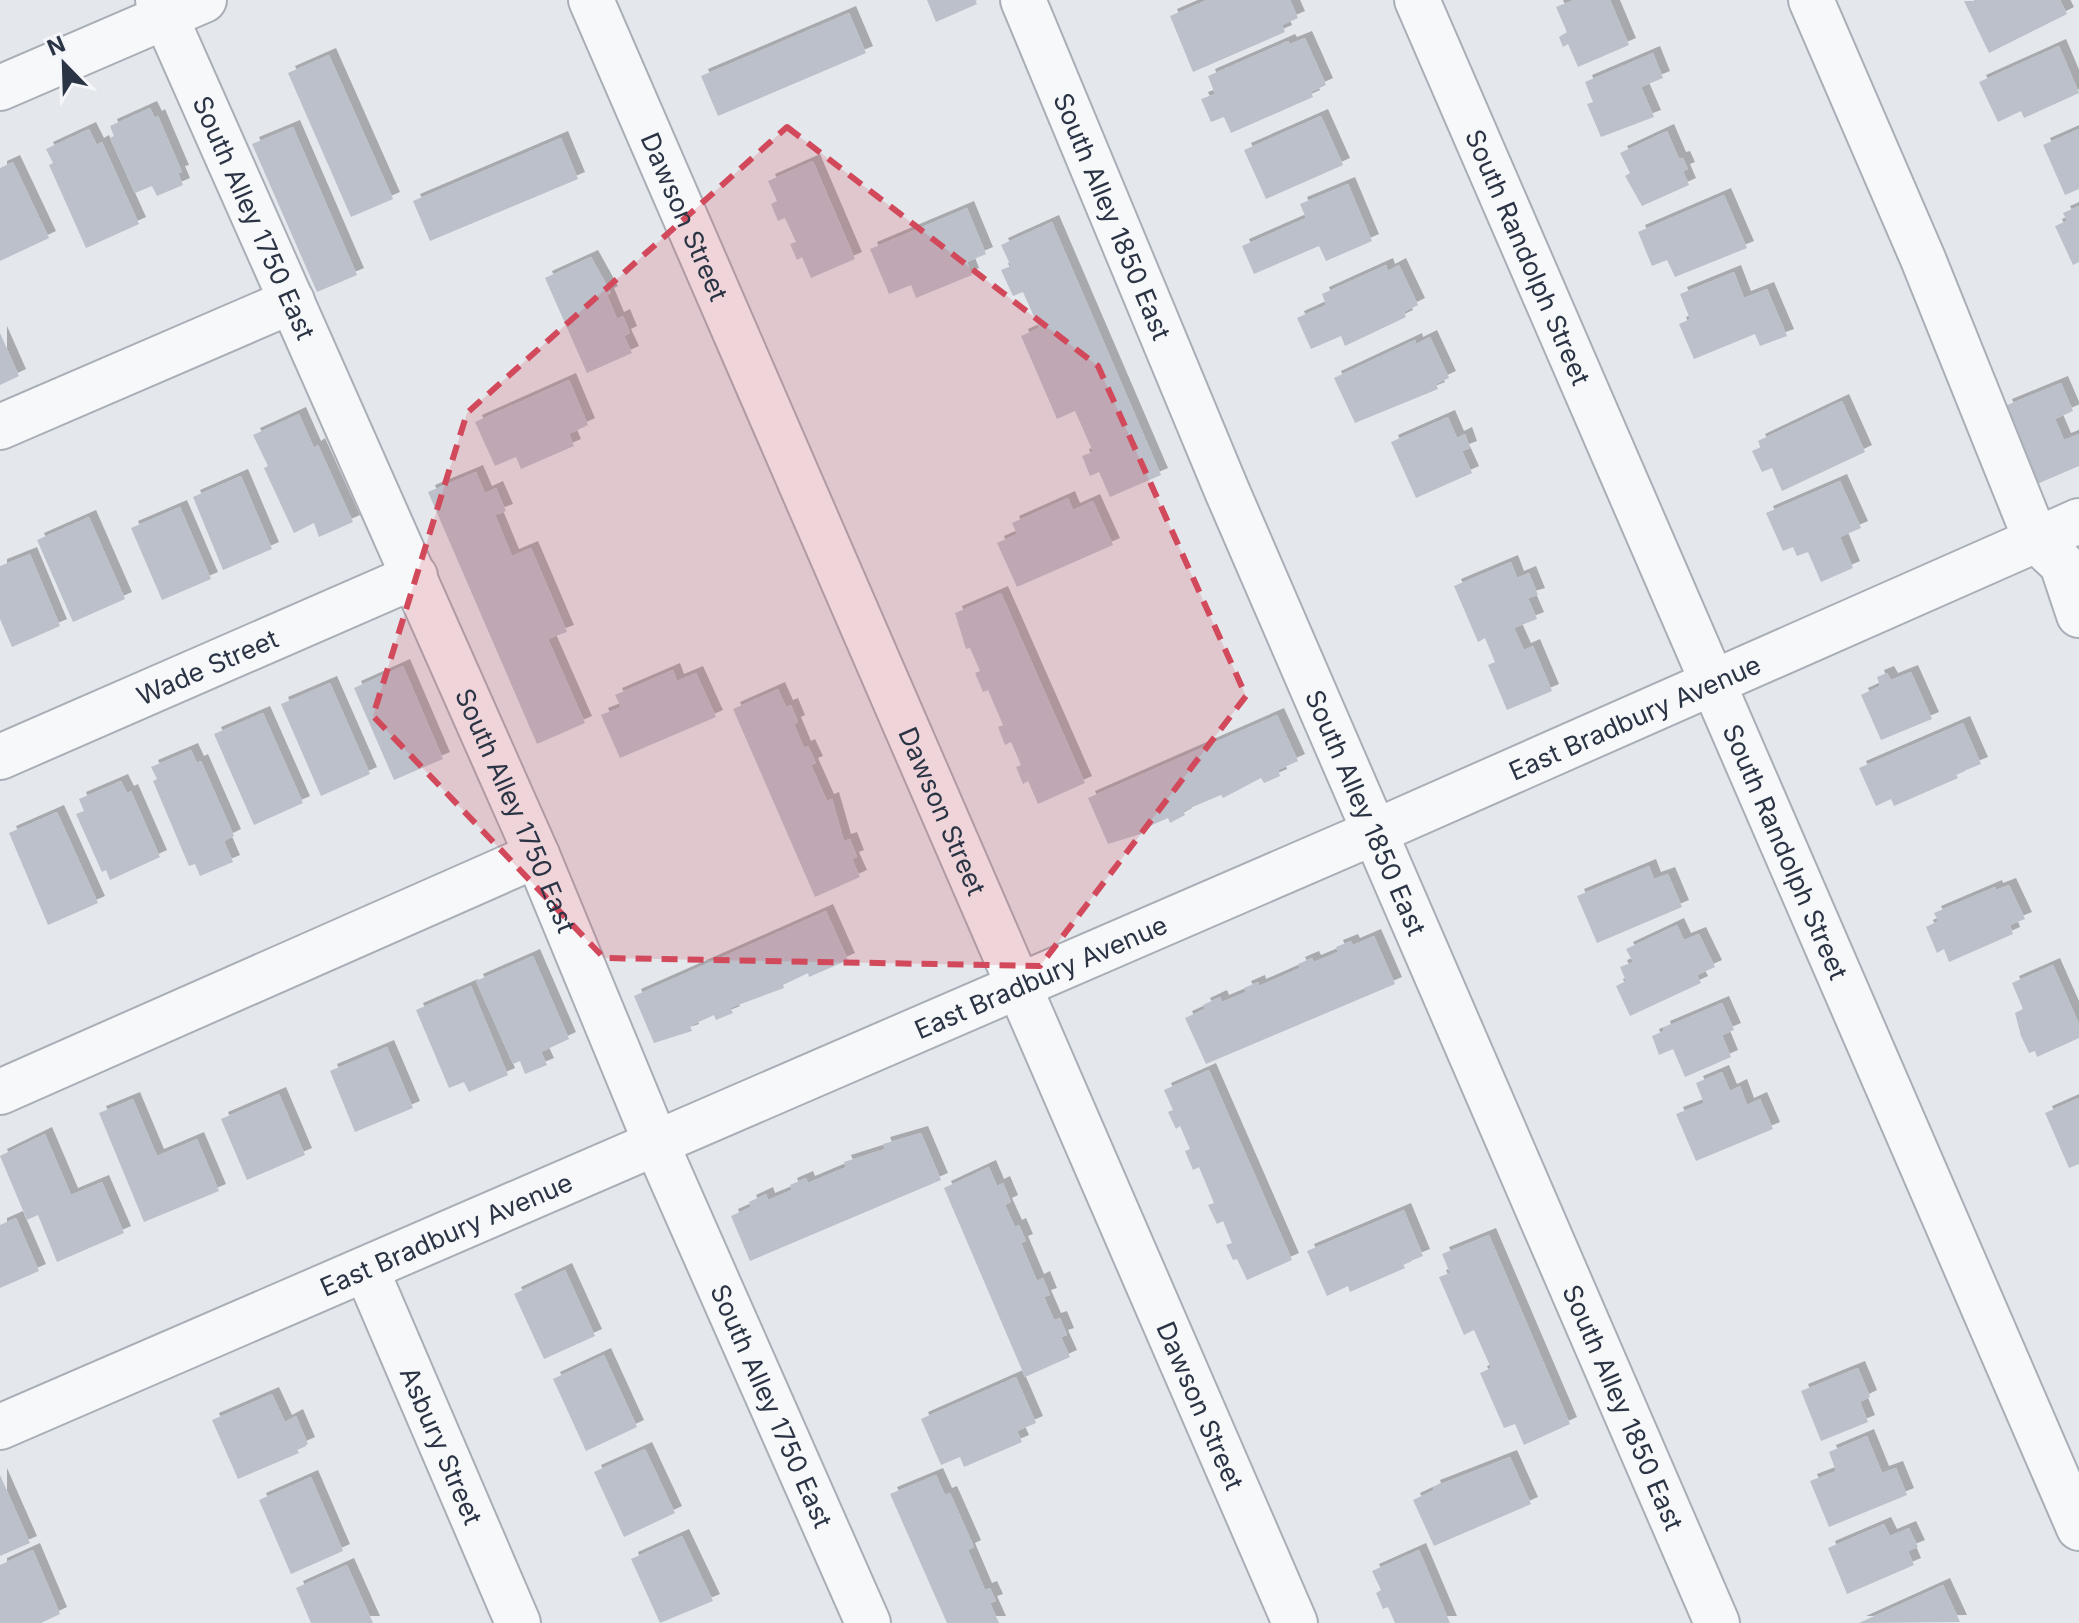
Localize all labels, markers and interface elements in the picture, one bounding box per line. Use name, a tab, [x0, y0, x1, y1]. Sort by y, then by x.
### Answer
north arrow	[24, 24, 104, 104]
text: N	[43, 30, 69, 61]
street label: South Alley 1850 East	[1048, 88, 1178, 344]
street label: South Alley 1750 East	[187, 91, 322, 344]
street label: South Randolph Street	[1459, 124, 1597, 389]
street label: Dawson Street	[635, 128, 735, 305]
street label: Wade Street	[132, 622, 282, 711]
street label: East Bradbury Avenue	[1504, 648, 1765, 786]
street label: South Alley 1750 East	[450, 683, 583, 937]
street label: South Alley 1850 East	[1299, 685, 1433, 940]
street label: South Randolph Street	[1717, 719, 1855, 984]
street label: Dawson Street	[893, 722, 993, 900]
street label: East Bradbury Avenue	[910, 908, 1172, 1045]
street label: East Bradbury Avenue	[315, 1166, 577, 1302]
street label: South Alley 1750 East	[705, 1279, 839, 1532]
street label: South Alley 1850 East	[1557, 1280, 1690, 1535]
street label: Dawson Street	[1151, 1317, 1251, 1494]
street label: Asbury Street	[394, 1362, 489, 1529]

